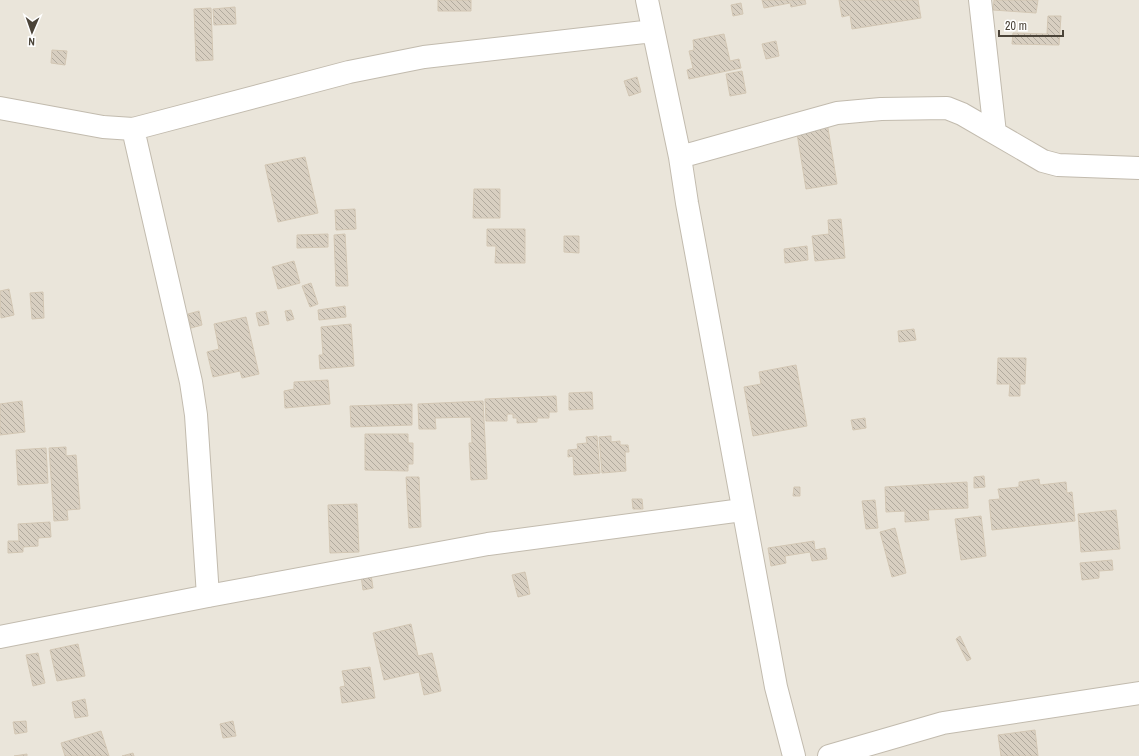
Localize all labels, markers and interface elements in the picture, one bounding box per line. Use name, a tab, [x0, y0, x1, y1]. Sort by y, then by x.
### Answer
north arrow	[12, 12, 52, 52]
scale bar	[999, 12, 1063, 38]
text: 20 m	[1005, 18, 1027, 34]
text: N	[28, 35, 35, 49]

